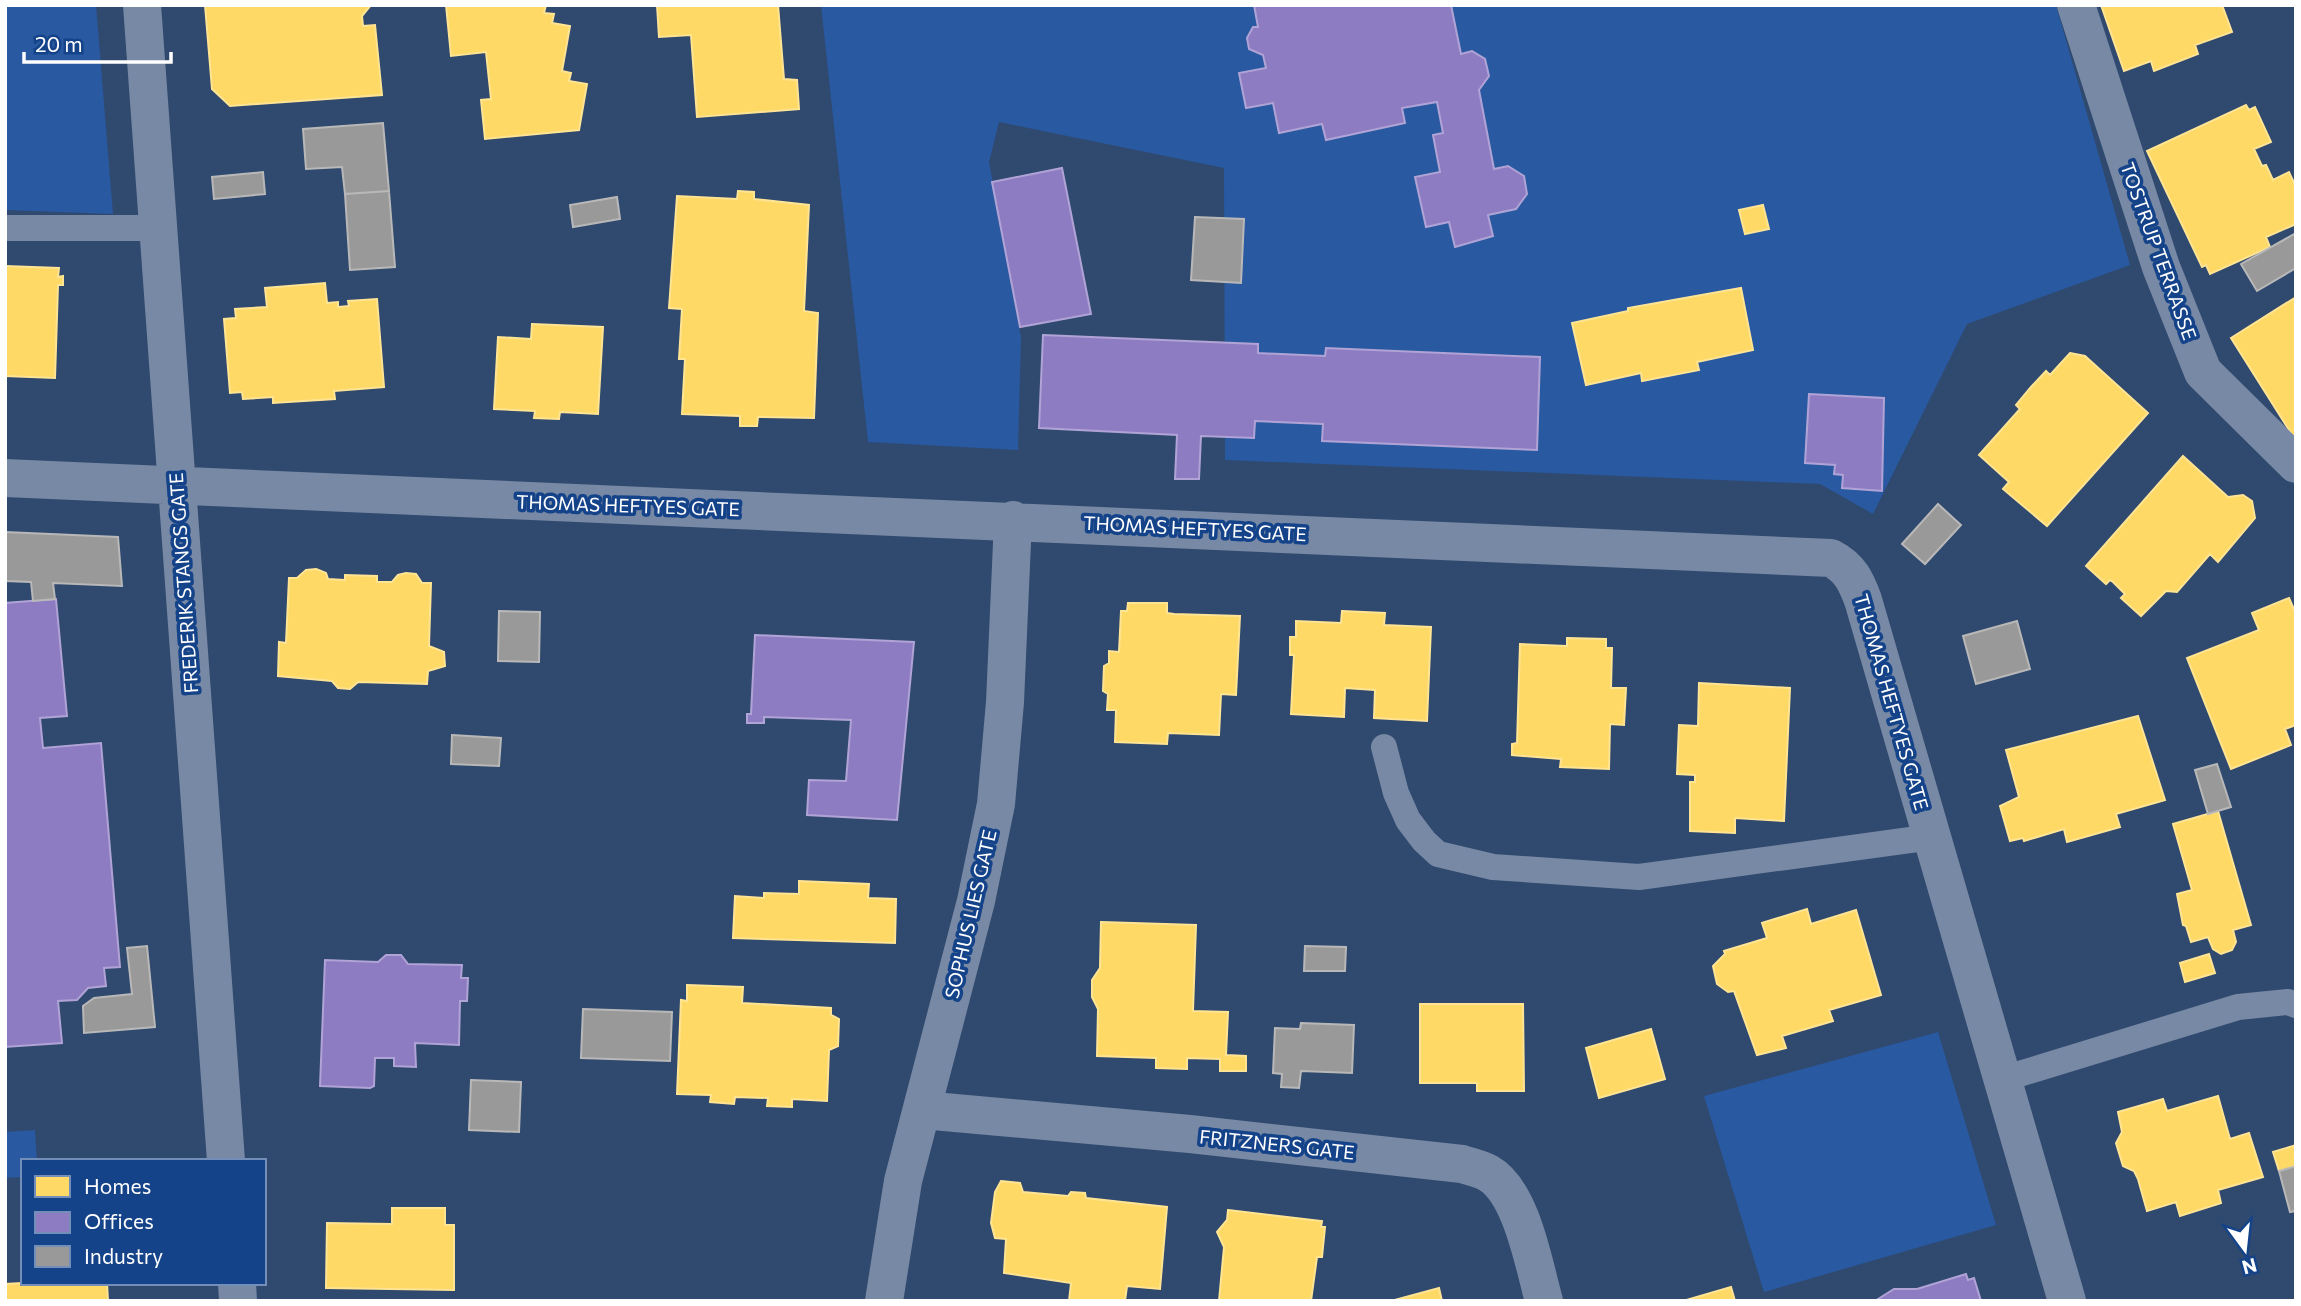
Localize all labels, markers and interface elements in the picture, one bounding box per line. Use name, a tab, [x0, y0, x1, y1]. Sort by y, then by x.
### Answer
scale bar	[24, 21, 172, 65]
text: 20 m	[35, 31, 83, 56]
street label: TOSTRUP TERRASSE	[2116, 159, 2202, 343]
street label: FREDERIK STANGS GATE	[164, 472, 202, 694]
street label: THOMAS HEFTYES GATE	[516, 490, 740, 520]
street label: THOMAS HEFTYES GATE	[1083, 511, 1307, 545]
street label: THOMAS HEFTYES GATE	[1850, 591, 1934, 813]
street label: SOPHUS LIES GATE	[939, 827, 1001, 1001]
street label: FRITZNERS GATE	[1198, 1124, 1356, 1164]
legend	[21, 1159, 266, 1285]
text: Homes	[84, 1173, 151, 1198]
text: Offices	[84, 1208, 154, 1233]
north arrow	[2210, 1215, 2280, 1285]
text: Industry	[84, 1243, 163, 1268]
text: N	[2240, 1254, 2259, 1280]

